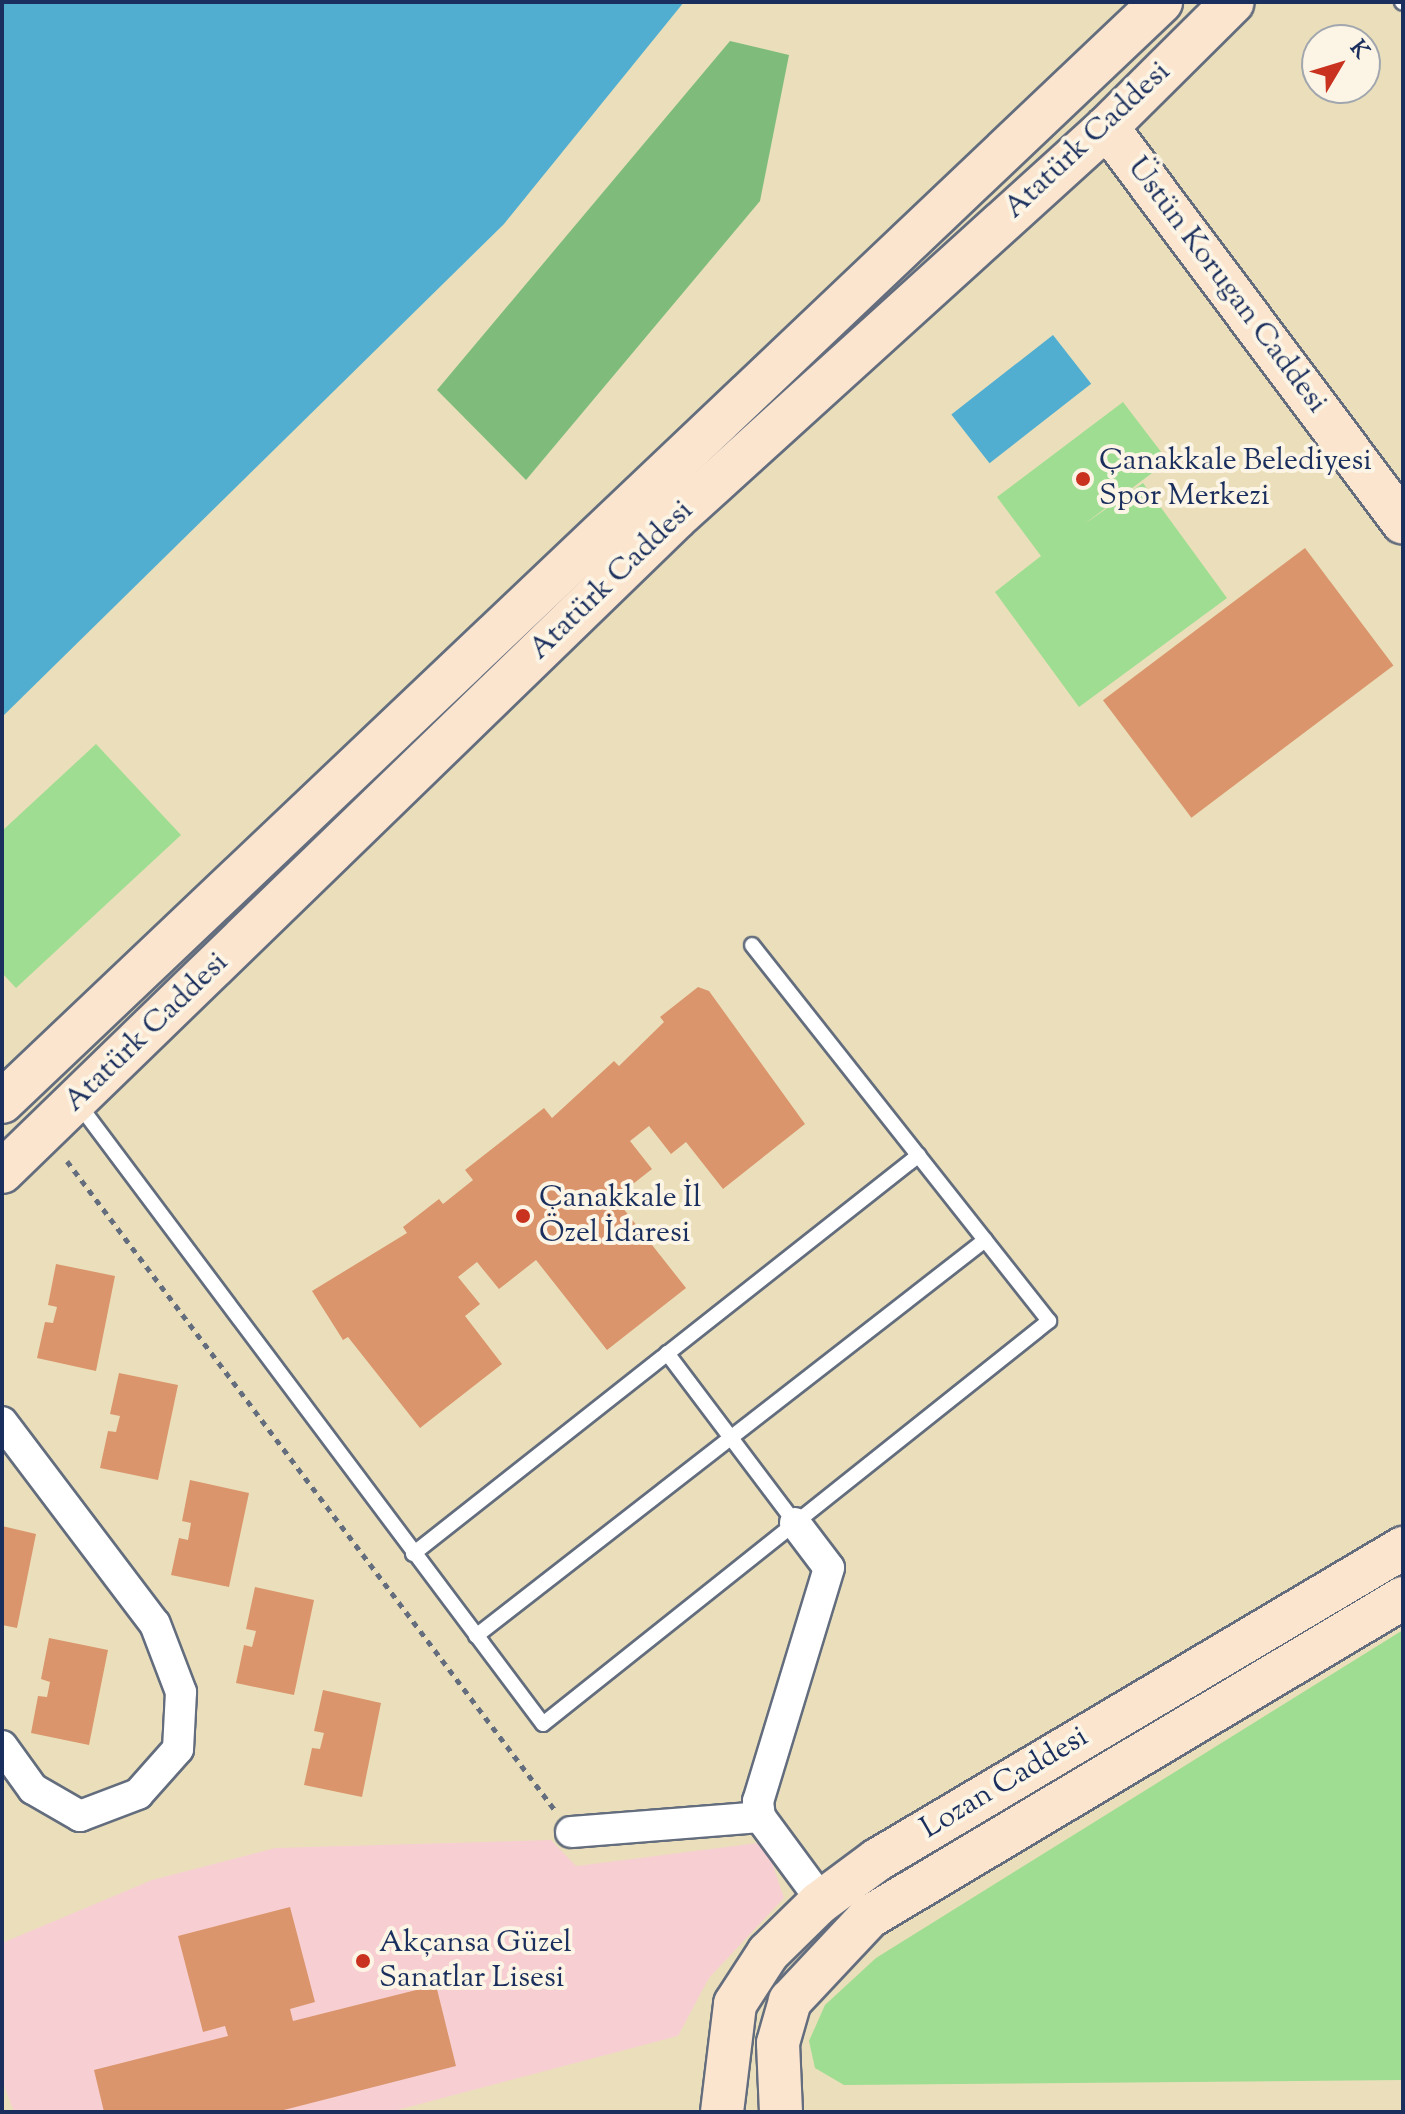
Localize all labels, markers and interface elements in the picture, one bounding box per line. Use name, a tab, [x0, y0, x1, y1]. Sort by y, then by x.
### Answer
north arrow	[1301, 24, 1381, 104]
text: K	[1341, 34, 1376, 67]
street label: Atatürk Caddesi	[997, 55, 1179, 227]
street label: Üstün Korugan Caddesi	[1118, 151, 1334, 421]
place label: Çanakkale Belediyesi Spor Merkezi	[1099, 444, 1372, 514]
marker: Çanakkale Belediyesi Spor Merkezi	[1074, 470, 1092, 488]
street label: Atatürk Caddesi	[523, 494, 701, 668]
street label: Atatürk Caddesi	[58, 946, 236, 1120]
place label: Çanakkale İl Özel İdaresi	[539, 1181, 701, 1252]
marker: Çanakkale İl Özel İdaresi	[514, 1207, 532, 1225]
street label: Lozan Caddesi	[915, 1720, 1095, 1848]
place label: Akçansa Güzel Sanatlar Lisesi	[379, 1926, 572, 1996]
marker: Akçansa Güzel Sanatlar Lisesi	[354, 1952, 372, 1970]

